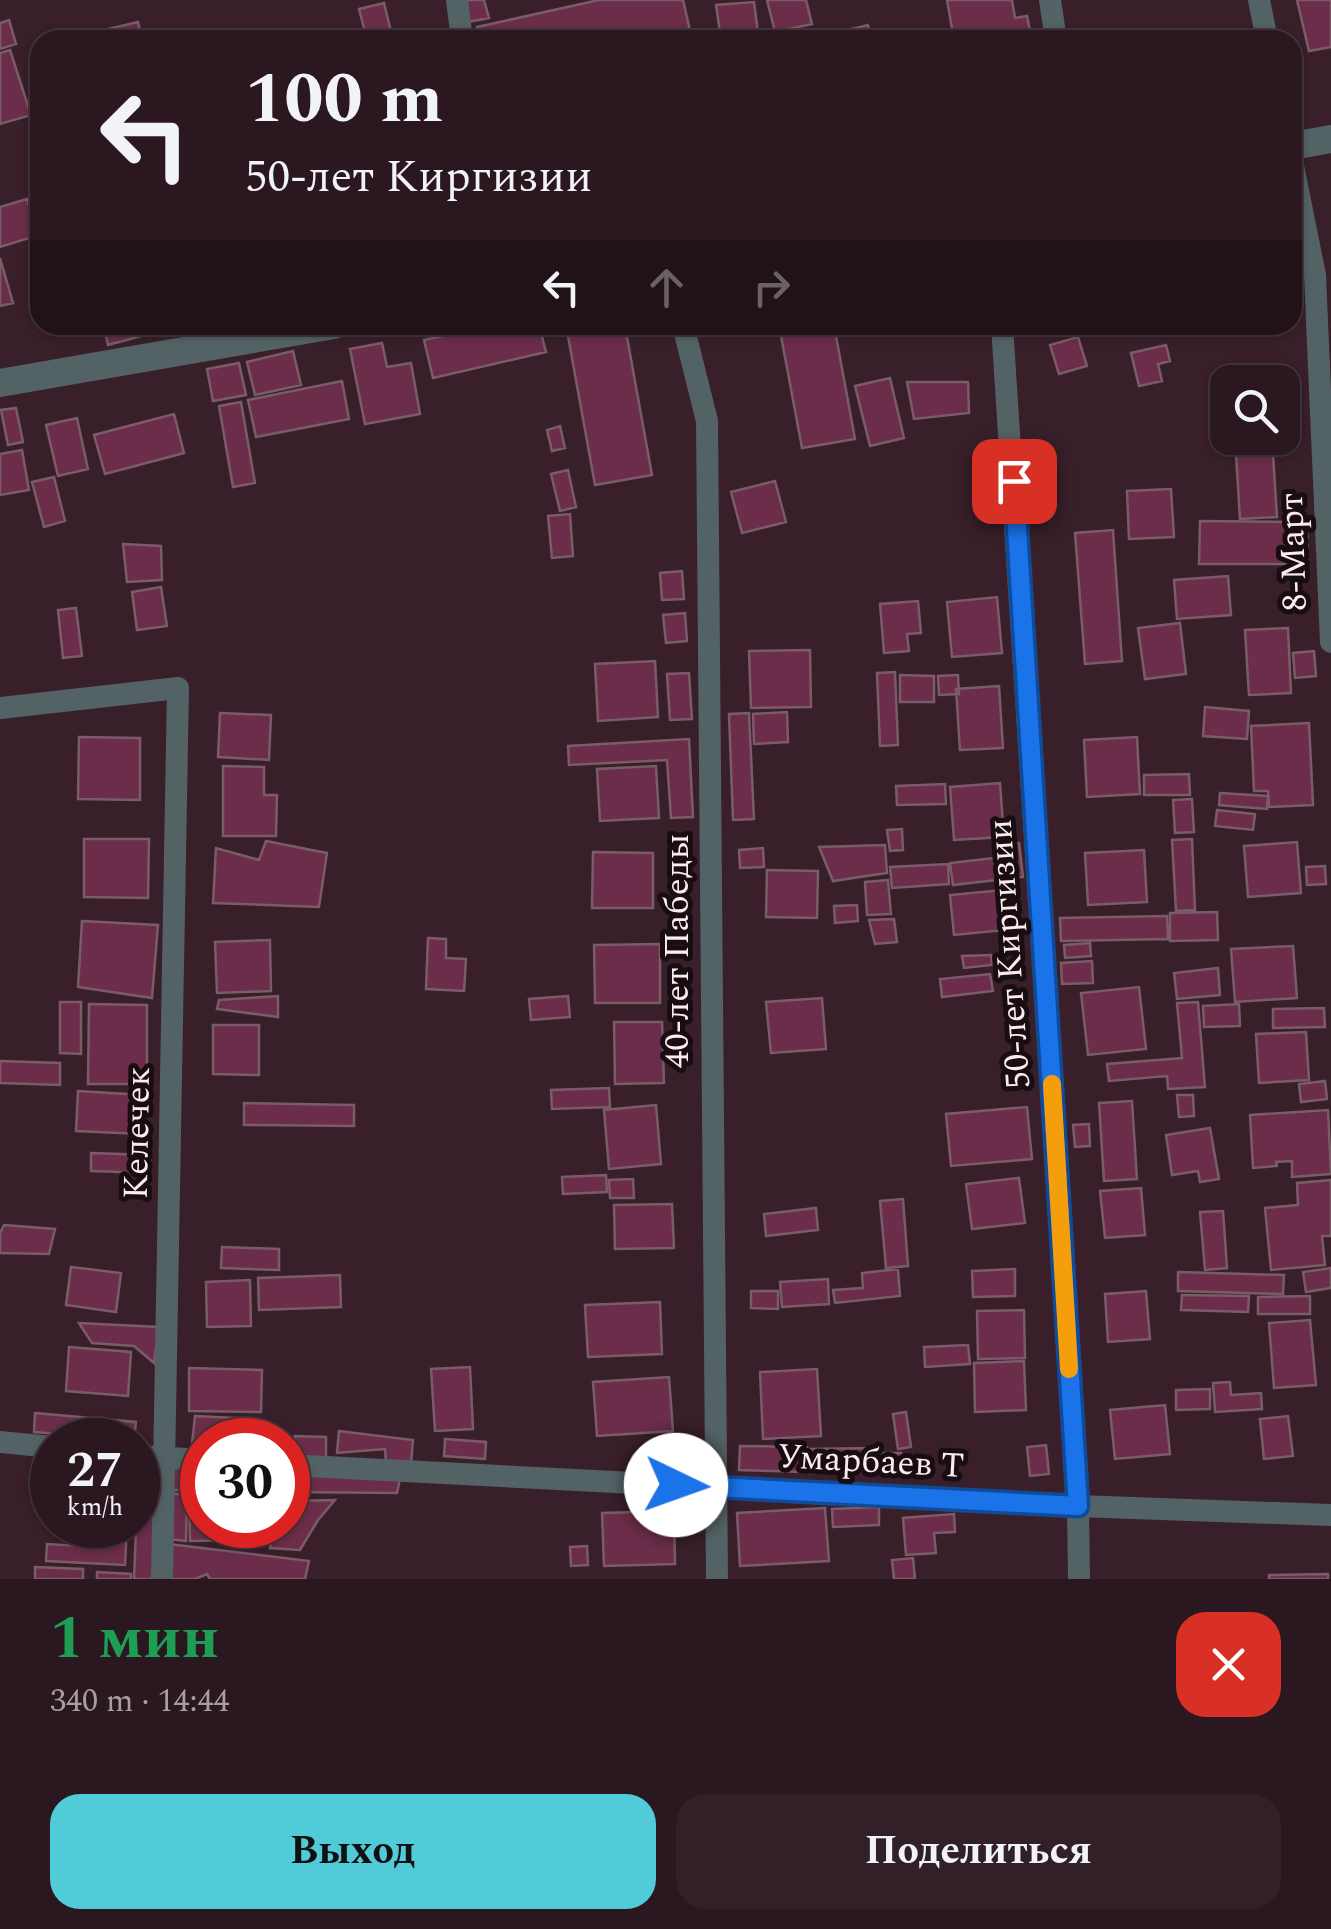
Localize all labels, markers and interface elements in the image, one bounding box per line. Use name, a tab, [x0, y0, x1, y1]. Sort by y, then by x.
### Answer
text: 100 m	[245, 47, 443, 153]
icon: left	[80, 70, 210, 200]
text: 50-лет Киргизии	[245, 143, 592, 212]
icon: left	[534, 260, 589, 315]
icon: ahead	[639, 260, 694, 315]
icon: right	[744, 260, 799, 315]
map controls	[1210, 365, 1300, 455]
button: search	[1210, 365, 1300, 455]
pin	[972, 439, 1057, 524]
icon: arrive	[987, 454, 1042, 509]
street label: 8-Март	[1265, 492, 1322, 612]
street label: 50-лет Киргизии	[974, 817, 1045, 1091]
street label: 40-лет Пабеды	[651, 834, 704, 1068]
street label: Келечек	[110, 1066, 165, 1200]
speed limit sign: 30	[180, 1418, 310, 1548]
street label: Умарбаев Т	[776, 1430, 966, 1493]
text: 27	[67, 1433, 123, 1509]
position arrow	[624, 1433, 728, 1537]
text: km/h	[67, 1489, 123, 1527]
text: 1 мин	[50, 1593, 219, 1685]
button: close	[1176, 1612, 1281, 1717]
text: 340 m · 14:44	[50, 1677, 230, 1726]
button: Выход	[50, 1794, 656, 1909]
button: Поделиться	[676, 1794, 1281, 1909]

